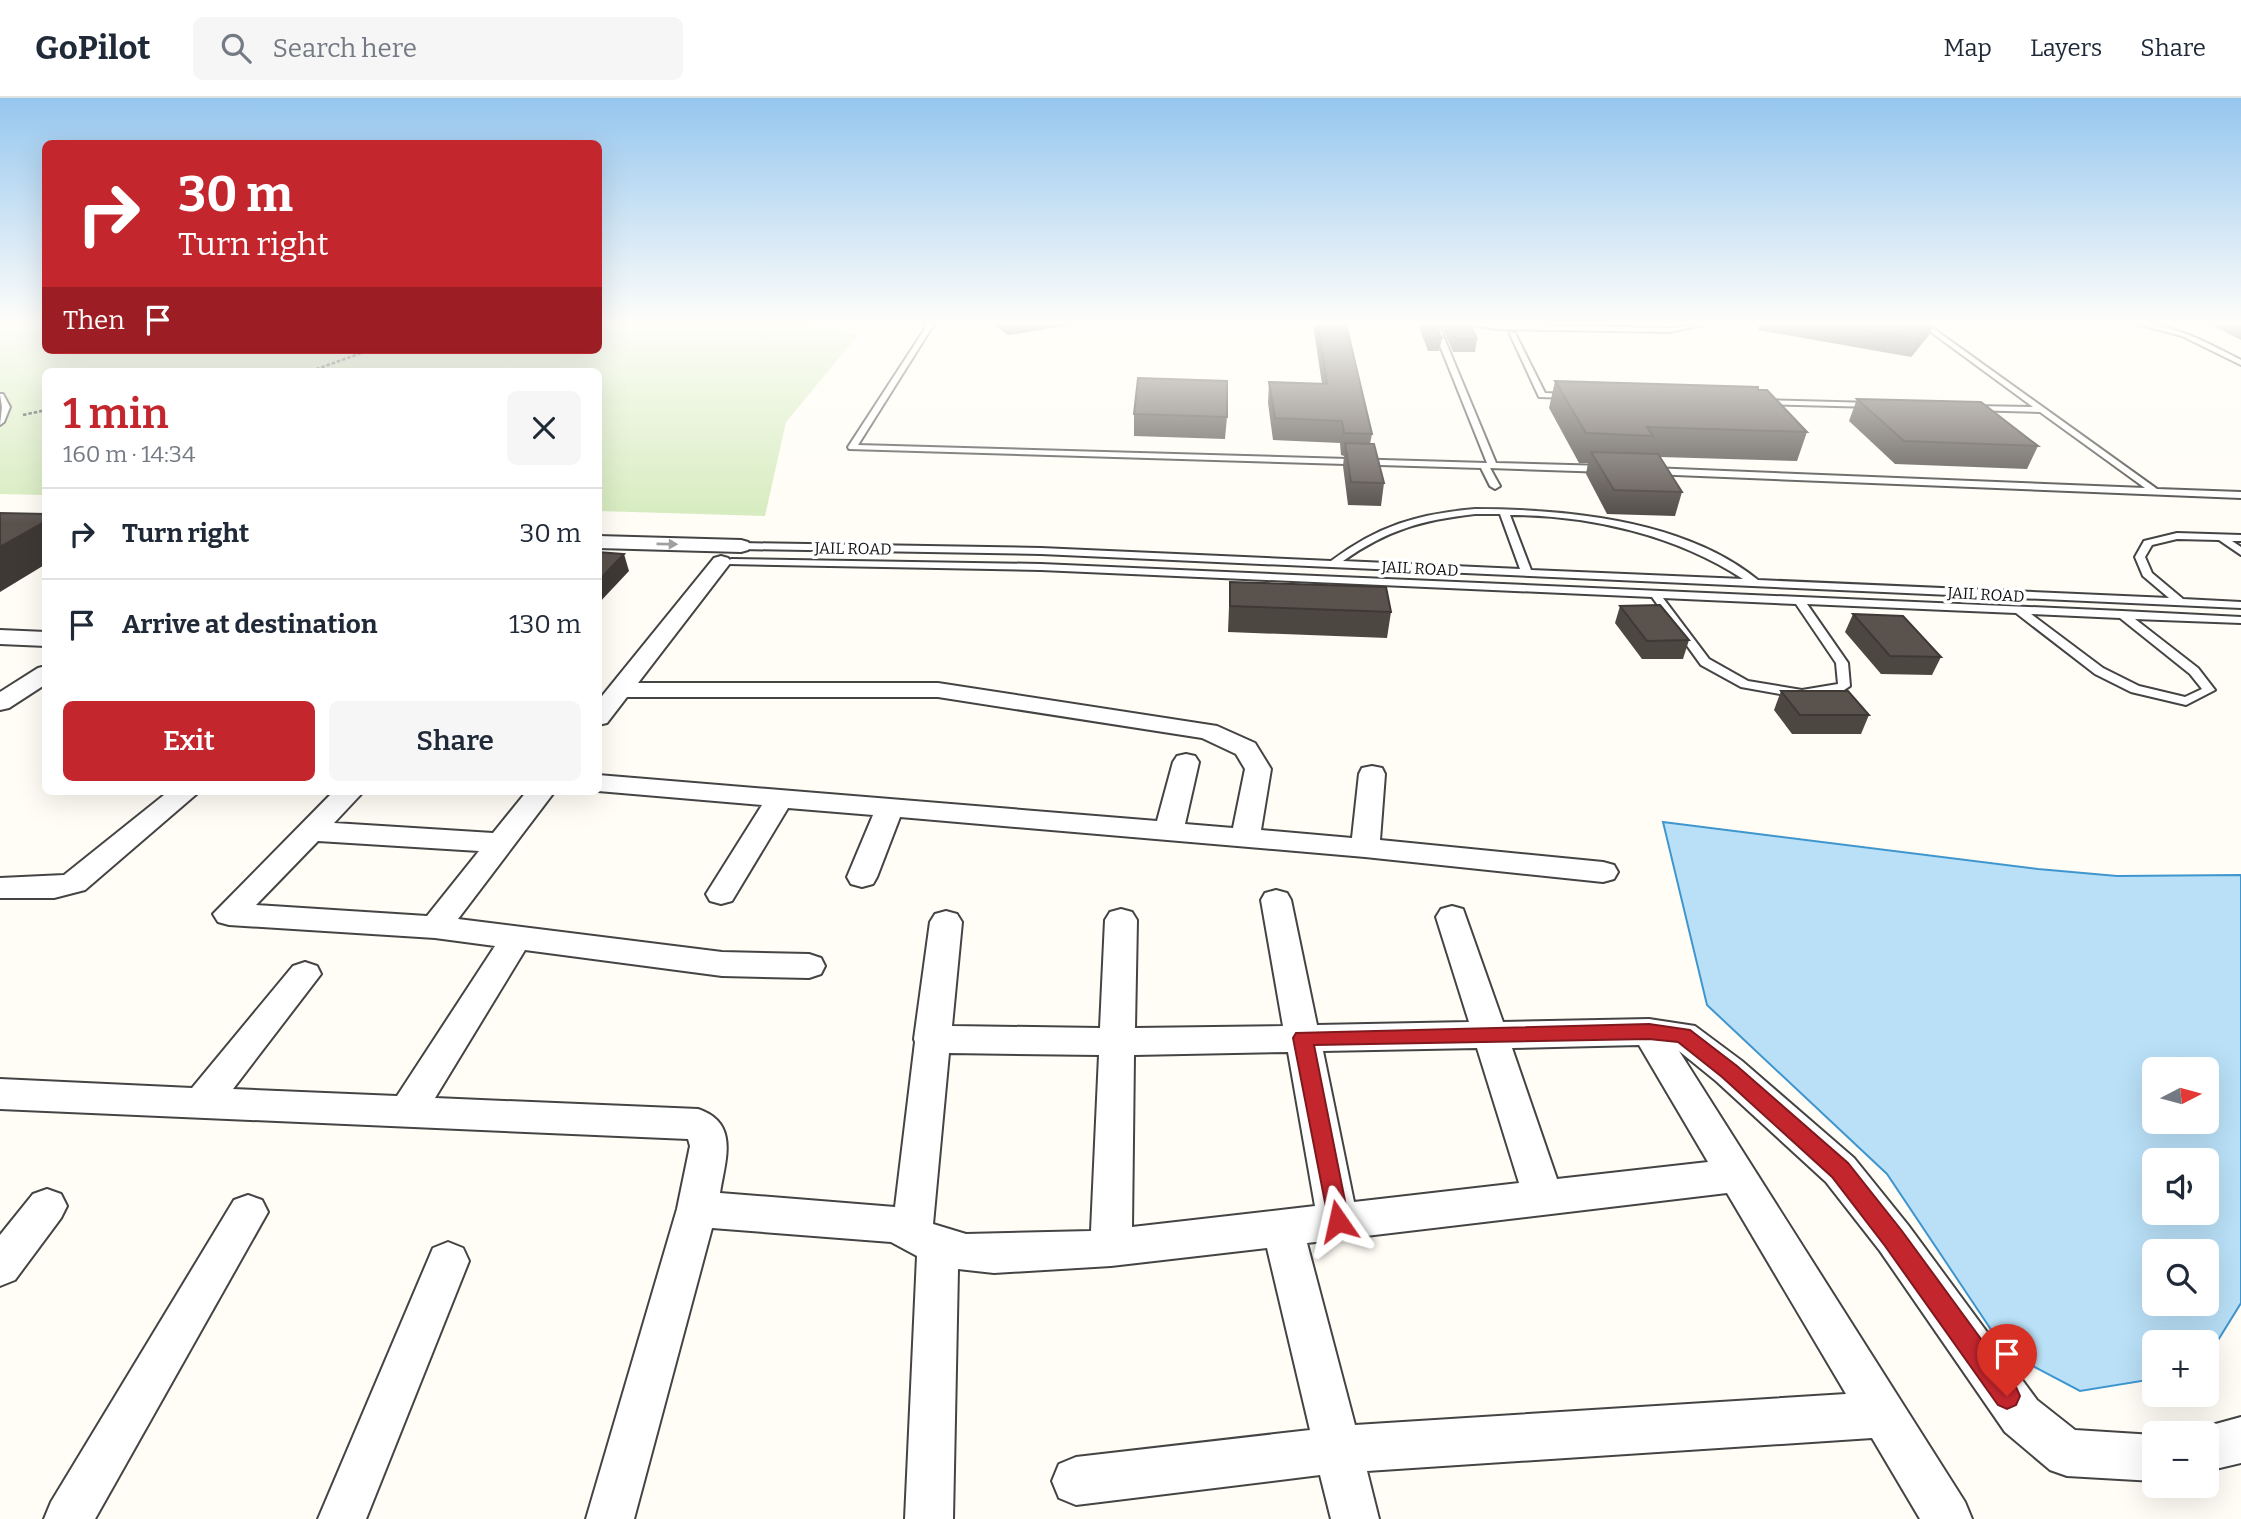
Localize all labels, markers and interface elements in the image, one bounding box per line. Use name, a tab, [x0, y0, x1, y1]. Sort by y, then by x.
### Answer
search box	[193, 17, 683, 80]
text: GoPilot	[35, 28, 151, 68]
icon: search	[217, 29, 255, 67]
text: Search here	[273, 33, 417, 64]
text: Map	[1944, 34, 1992, 62]
text: Layers	[2030, 34, 2102, 62]
text: Share	[2140, 34, 2206, 62]
text: 30 m	[178, 165, 293, 224]
icon: right	[63, 168, 154, 259]
text: Turn right	[178, 225, 329, 263]
icon: arrive	[139, 301, 177, 339]
text: Then	[63, 305, 125, 336]
text: 1 min	[63, 389, 169, 439]
button: close	[507, 391, 581, 465]
text: 160 m · 14:34	[63, 440, 195, 468]
icon: right	[63, 515, 101, 553]
text: Turn right	[122, 518, 249, 549]
text: 30 m	[520, 518, 581, 549]
one-way arrow	[656, 538, 678, 550]
street label: JAIL ROAD	[813, 538, 892, 559]
street label: JAIL ROAD	[1380, 557, 1459, 580]
street label: JAIL ROAD	[1946, 583, 2025, 606]
icon: arrive	[63, 606, 101, 644]
text: Arrive at destination	[122, 609, 377, 640]
text: 130 m	[509, 609, 581, 640]
button: Exit	[63, 701, 315, 781]
button: Share	[329, 701, 581, 781]
north arrow	[2142, 1057, 2219, 1134]
map controls	[2142, 1057, 2219, 1498]
button: sound	[2142, 1148, 2219, 1225]
position arrow	[1301, 1184, 1375, 1258]
button: search	[2142, 1239, 2219, 1316]
pin	[1977, 1324, 2037, 1396]
button: +	[2142, 1330, 2219, 1407]
icon: arrive	[1988, 1335, 2026, 1373]
button: −	[2142, 1421, 2219, 1498]

